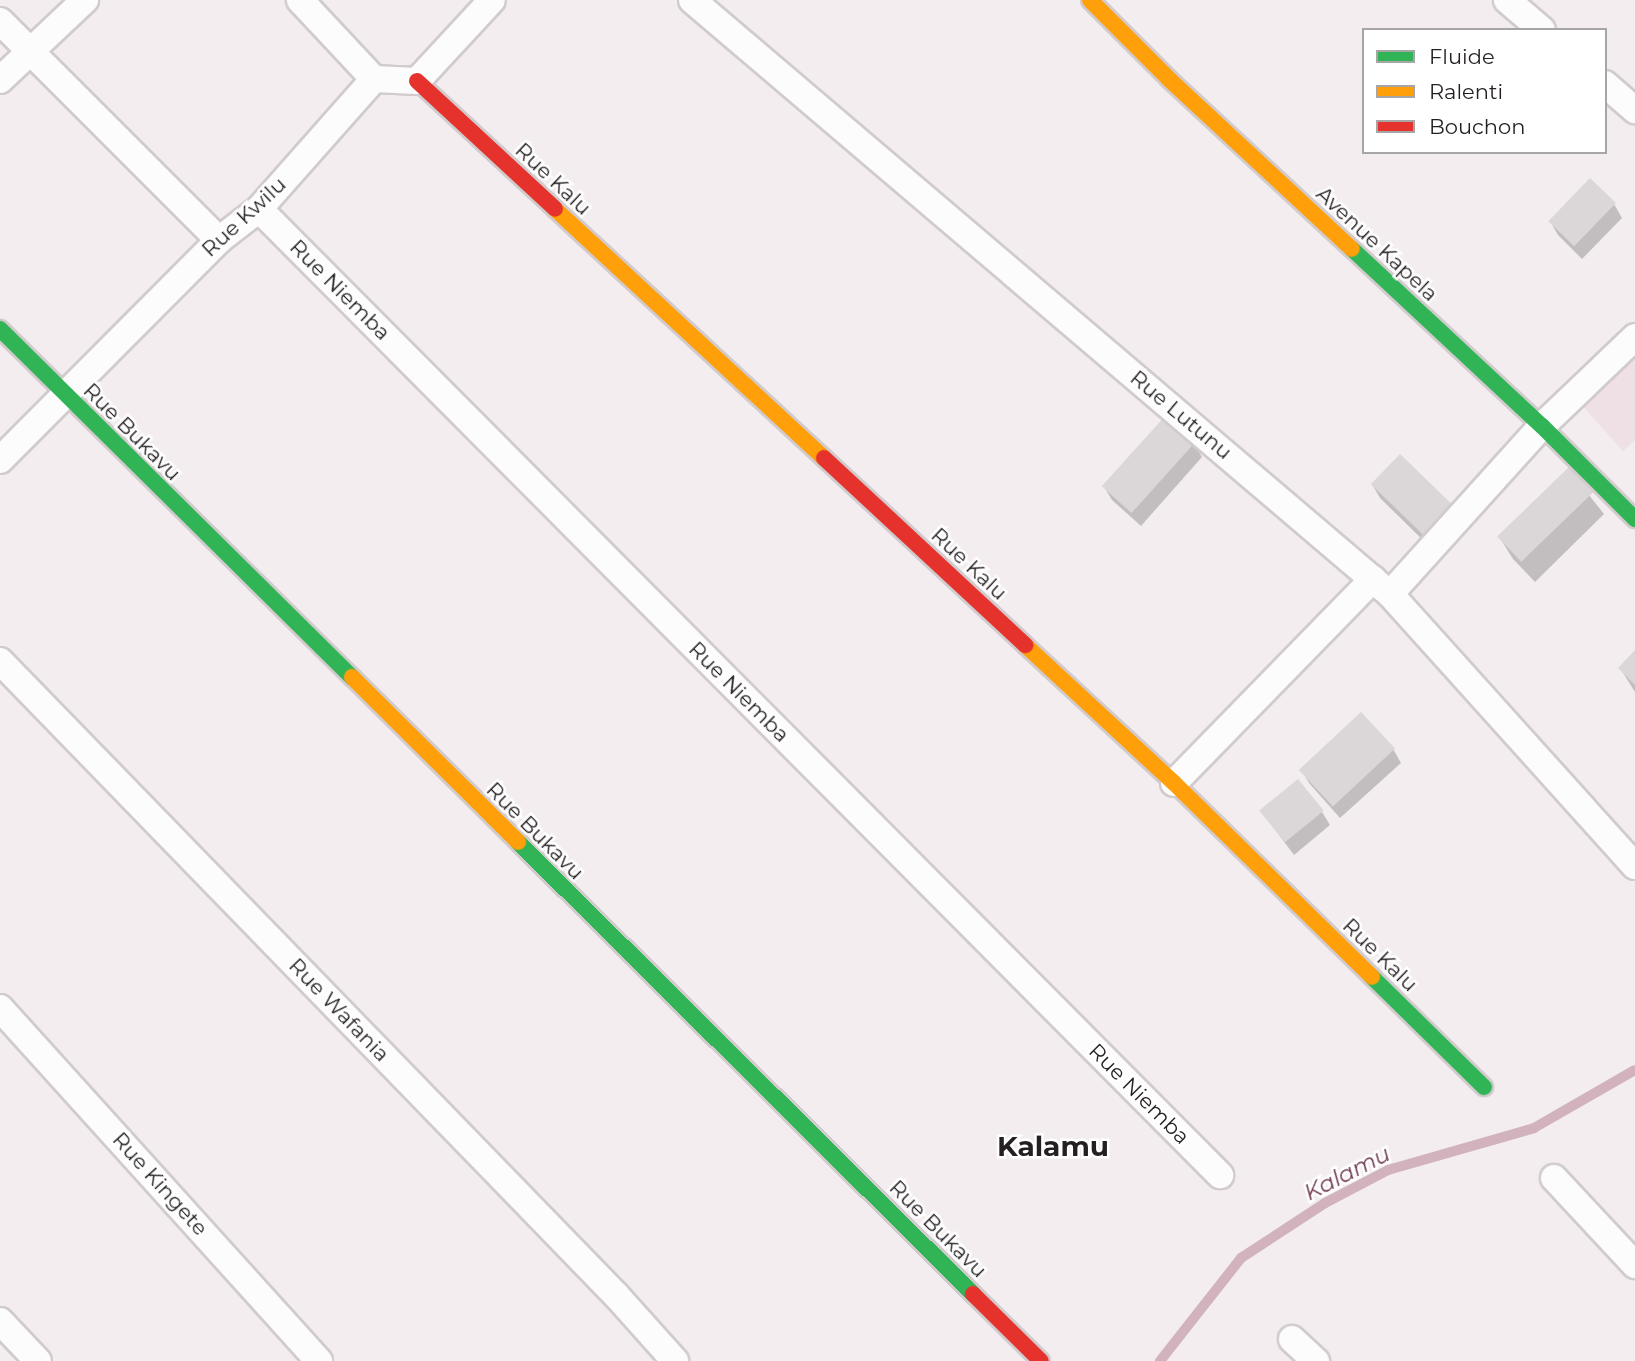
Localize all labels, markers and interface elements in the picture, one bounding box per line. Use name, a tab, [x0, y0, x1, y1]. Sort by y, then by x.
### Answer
legend	[1362, 28, 1607, 154]
text: Fluide	[1429, 44, 1495, 69]
text: Ralenti	[1429, 79, 1503, 104]
text: Bouchon	[1429, 114, 1525, 139]
street label: Rue Kalu	[510, 138, 596, 220]
street label: Rue Kwilu	[197, 172, 291, 262]
street label: Avenue Kapela	[1311, 181, 1443, 307]
street label: Rue Niemba	[285, 235, 395, 345]
street label: Rue Lutunu	[1125, 365, 1237, 465]
street label: Rue Bukavu	[78, 378, 186, 486]
street label: Rue Kalu	[926, 523, 1012, 605]
street label: Rue Niemba	[684, 637, 794, 747]
street label: Rue Bukavu	[481, 777, 589, 885]
street label: Rue Kalu	[1337, 913, 1423, 997]
street label: Rue Wafania	[284, 953, 394, 1067]
street label: Rue Niemba	[1084, 1039, 1194, 1149]
street label: Rue Kingete	[107, 1127, 213, 1241]
district label: Kalamu	[997, 1129, 1109, 1163]
water label: Kalamu	[1299, 1140, 1395, 1206]
street label: Rue Bukavu	[884, 1175, 992, 1283]

